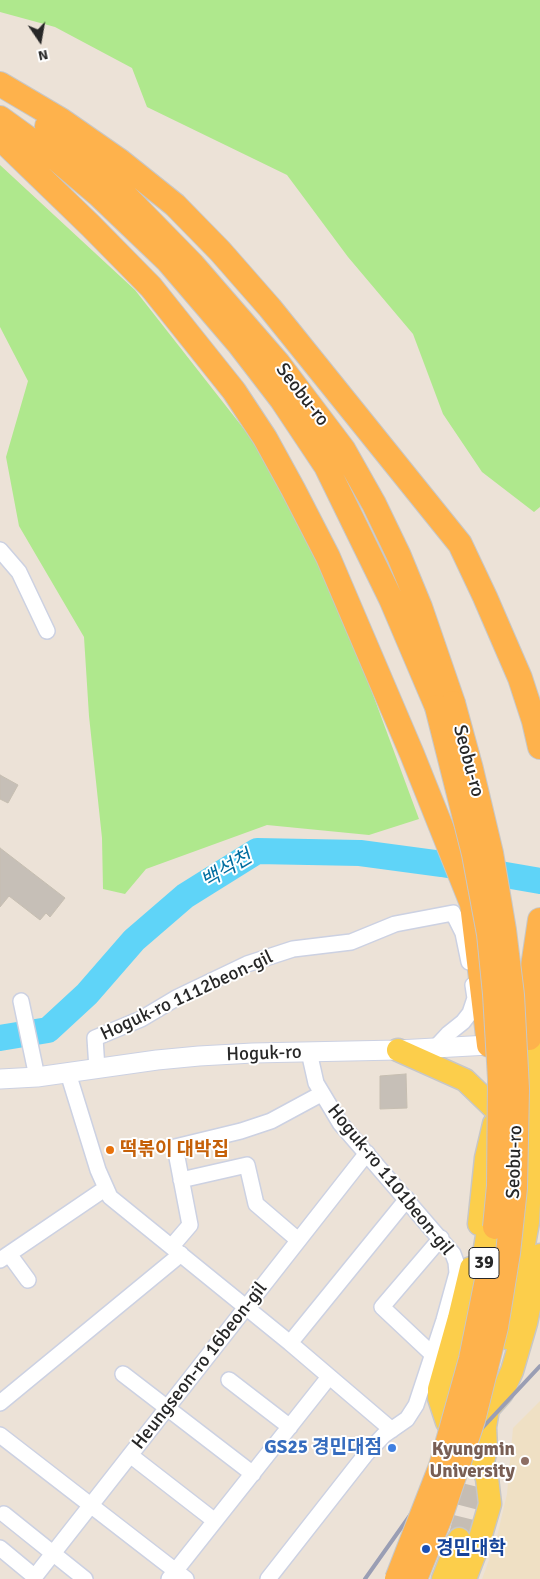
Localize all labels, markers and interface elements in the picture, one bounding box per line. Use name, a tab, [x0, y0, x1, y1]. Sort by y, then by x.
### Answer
north arrow	[15, 15, 65, 65]
text: N	[37, 46, 50, 64]
street label: Seobu-ro	[270, 359, 334, 431]
street label: Seobu-ro	[447, 723, 489, 799]
water label: 백석천	[197, 845, 257, 895]
street label: Hoguk-ro 1112beon-gil	[97, 946, 277, 1046]
street label: Hoguk-ro	[226, 1041, 302, 1067]
street label: Hoguk-ro 1101beon-gil	[322, 1100, 458, 1260]
street label: Seobu-ro	[502, 1125, 528, 1199]
place label: 떡볶이 대박집	[120, 1139, 229, 1161]
marker: 떡볶이 대박집	[104, 1144, 116, 1156]
road number: 39	[469, 1248, 499, 1278]
street label: Heungseon-ro 16beon-gil	[128, 1278, 272, 1454]
place label: GS25 경민대점	[264, 1437, 382, 1459]
place label: Kyungmin University	[430, 1439, 515, 1483]
marker: GS25 경민대점	[386, 1442, 398, 1454]
marker: Kyungmin University	[519, 1455, 531, 1467]
place label: 경민대학	[436, 1538, 506, 1560]
marker: 경민대학	[420, 1543, 432, 1555]

